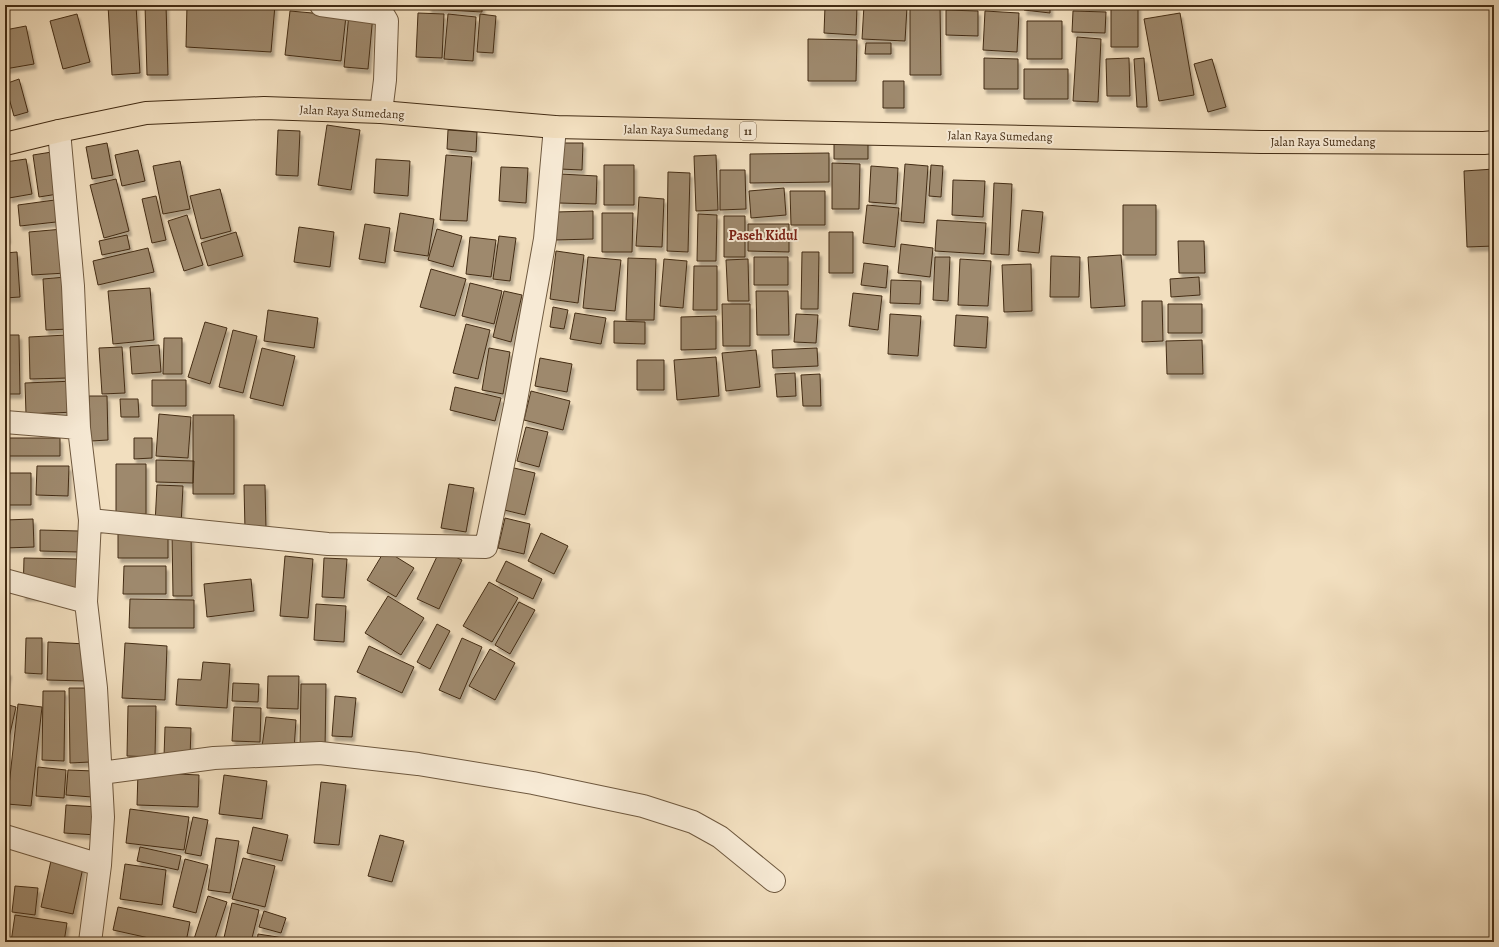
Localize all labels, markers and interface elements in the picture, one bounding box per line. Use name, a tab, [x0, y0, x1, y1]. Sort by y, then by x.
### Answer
street label: Jalan Raya Sumedang	[299, 101, 405, 123]
street label: Jalan Raya Sumedang	[623, 121, 729, 139]
road number: 11	[740, 122, 756, 140]
street label: Jalan Raya Sumedang	[947, 127, 1053, 145]
street label: Jalan Raya Sumedang	[1270, 134, 1376, 150]
district label: Paseh Kidul	[729, 226, 798, 245]

